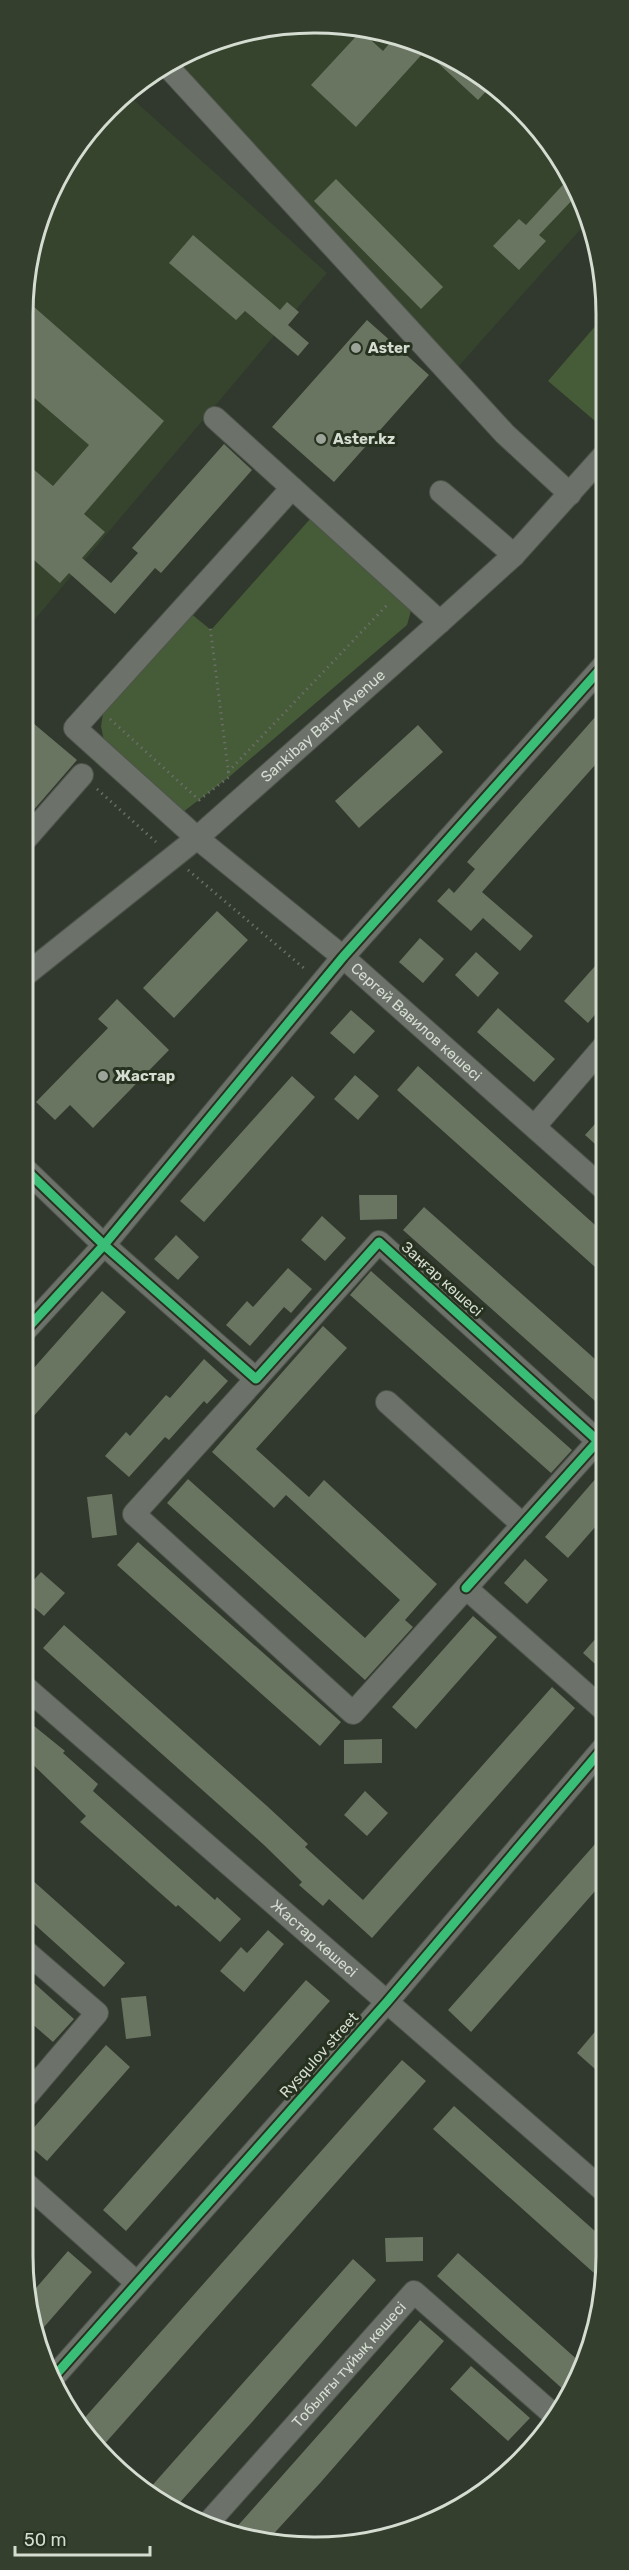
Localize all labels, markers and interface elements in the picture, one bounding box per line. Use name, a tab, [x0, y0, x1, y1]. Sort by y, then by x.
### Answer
place label: Aster	[368, 339, 410, 357]
marker: Aster	[349, 341, 363, 355]
place label: Aster.kz	[333, 430, 395, 448]
marker: Aster.kz	[314, 432, 328, 446]
street label: Sankibay Batyr Avenue	[257, 666, 389, 786]
street label: Сергей Вавилов көшесі	[347, 959, 485, 1085]
place label: Жастар	[115, 1067, 175, 1085]
marker: Жастар	[96, 1069, 110, 1083]
street label: Заңғар көшесі	[398, 1238, 486, 1320]
street label: Жастар көшесі	[267, 1896, 361, 1981]
street label: Rysqulov street	[276, 2008, 362, 2101]
street label: Тобылғы тұйық көшесі	[288, 2298, 410, 2431]
scale bar	[15, 2519, 150, 2557]
text: 50 m	[24, 2529, 67, 2551]

